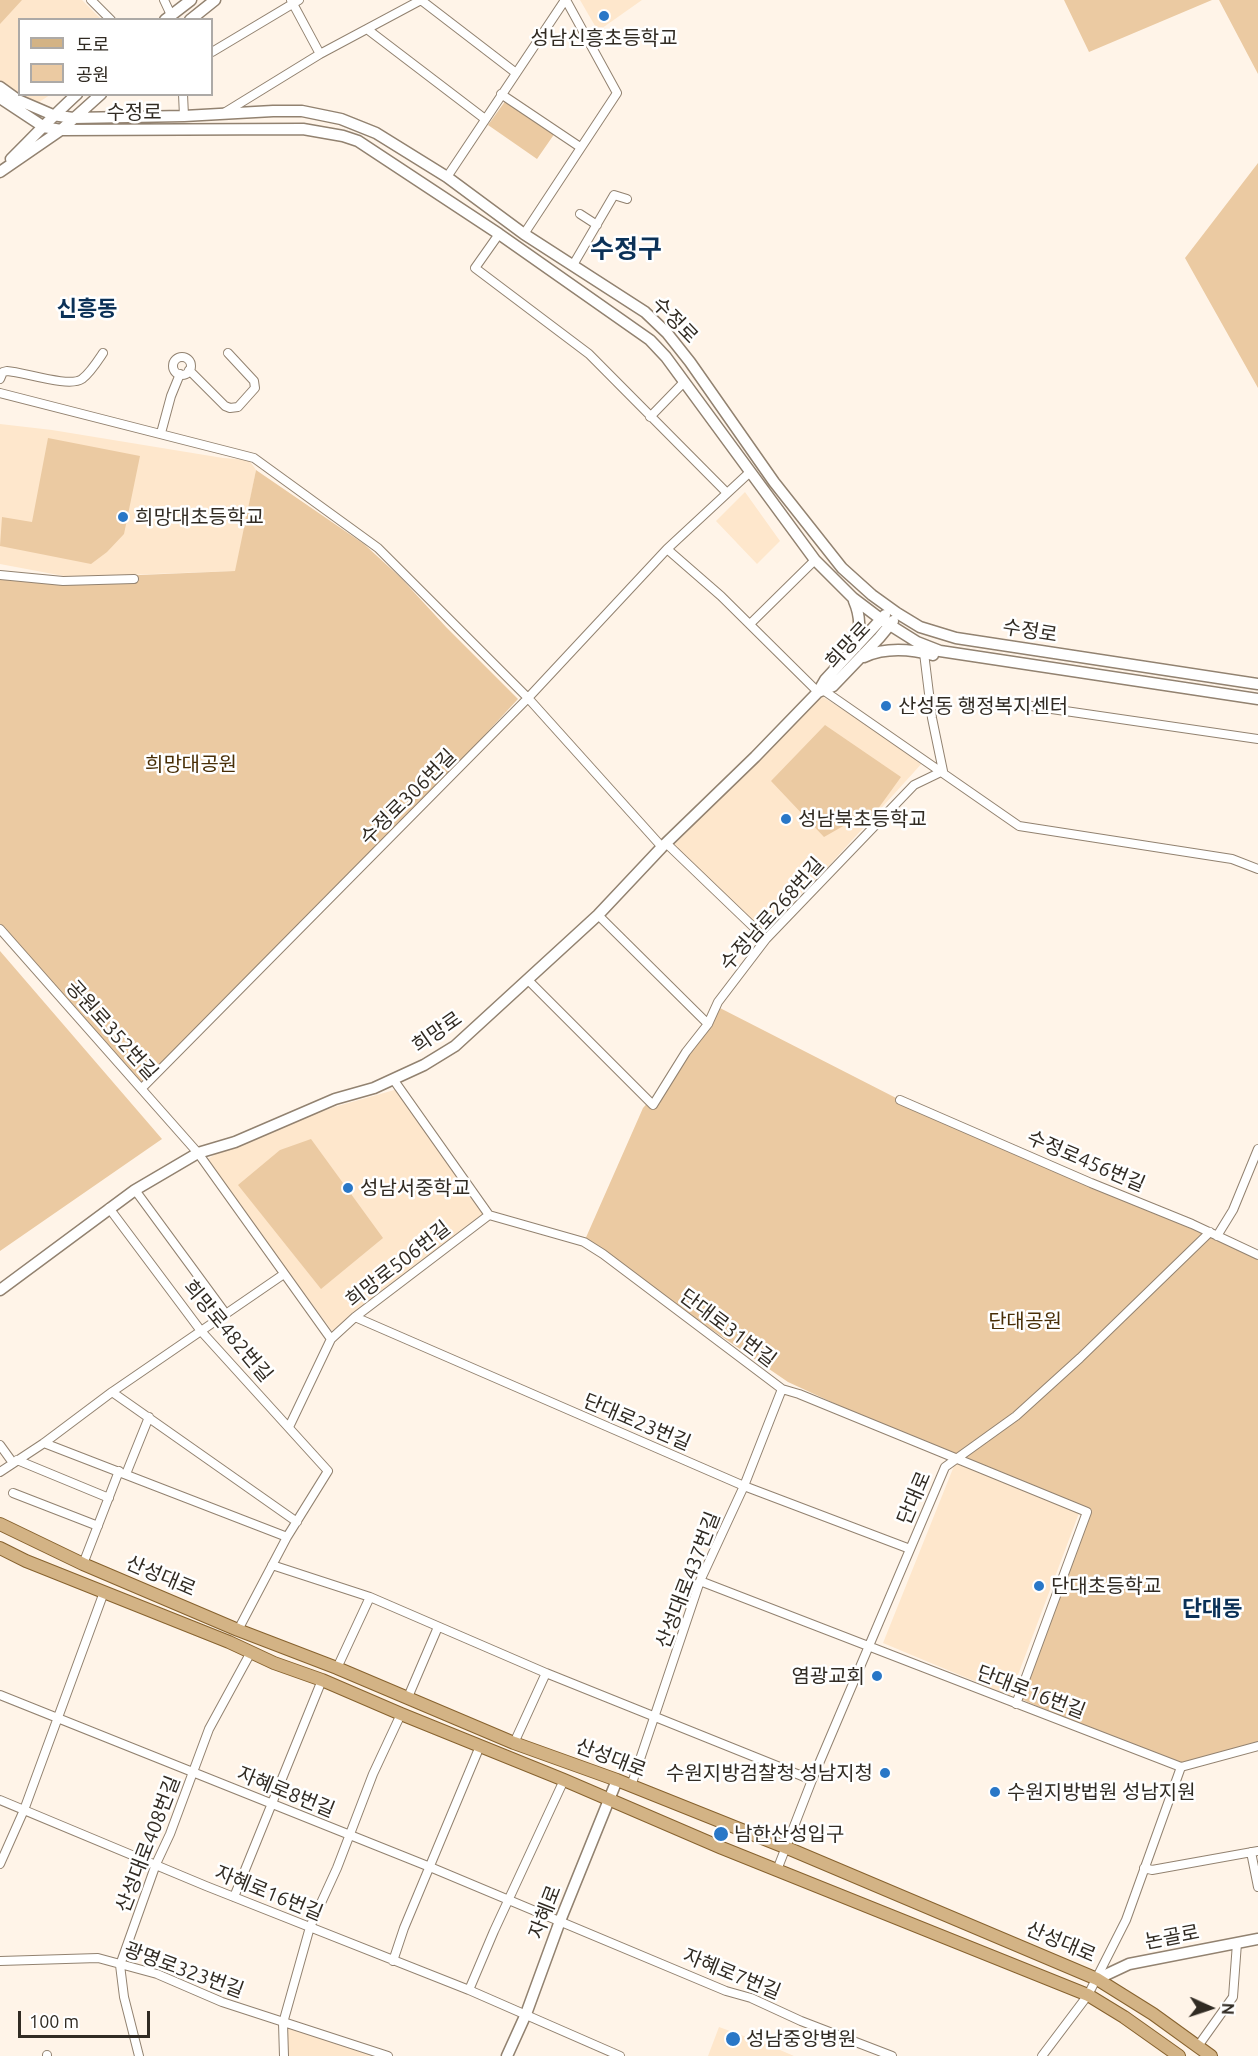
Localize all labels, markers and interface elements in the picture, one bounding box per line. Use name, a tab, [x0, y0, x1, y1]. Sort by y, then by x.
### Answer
marker: 성남신흥초등학교	[597, 9, 611, 23]
legend	[18, 18, 213, 96]
place label: 성남신흥초등학교	[530, 26, 678, 50]
text: 도로	[76, 34, 109, 54]
text: 공원	[76, 64, 109, 84]
street label: 수정로	[106, 100, 162, 124]
district label: 수정구	[590, 233, 662, 265]
street label: 수정로	[647, 292, 703, 348]
district label: 신흥동	[57, 296, 117, 322]
place label: 희망대초등학교	[135, 505, 264, 529]
marker: 희망대초등학교	[116, 510, 130, 524]
street label: 수정로	[1001, 615, 1059, 647]
street label: 희망로	[820, 617, 876, 673]
place label: 산성동 행정복지센터	[898, 694, 1068, 718]
marker: 산성동 행정복지센터	[879, 699, 893, 713]
street label: 수정로306번길	[355, 744, 461, 850]
park label: 희망대공원	[145, 752, 237, 776]
place label: 성남북초등학교	[798, 807, 927, 831]
marker: 성남북초등학교	[779, 812, 793, 826]
street label: 수정남로268번길	[715, 852, 829, 976]
street label: 공원로352번길	[61, 975, 163, 1085]
street label: 희망로	[408, 1006, 466, 1058]
street label: 수정로456번길	[1023, 1125, 1149, 1197]
place label: 성남서중학교	[360, 1176, 470, 1200]
marker: 성남서중학교	[341, 1181, 355, 1195]
street label: 희망로506번길	[341, 1216, 455, 1312]
street label: 희망로482번길	[178, 1275, 278, 1387]
street label: 단대로31번길	[675, 1284, 781, 1372]
park label: 단대공원	[988, 1309, 1062, 1333]
street label: 단대로23번길	[580, 1389, 694, 1455]
street label: 단대로	[892, 1468, 936, 1528]
street label: 산성대로437번길	[651, 1508, 725, 1652]
street label: 산성대로	[122, 1551, 200, 1601]
place label: 단대초등학교	[1051, 1574, 1161, 1598]
marker: 단대초등학교	[1032, 1579, 1046, 1593]
district label: 단대동	[1182, 1596, 1242, 1622]
street label: 단대로16번길	[973, 1660, 1089, 1724]
place label: 염광교회	[791, 1664, 865, 1688]
marker: 염광교회	[870, 1669, 884, 1683]
street label: 산성대로	[572, 1734, 650, 1782]
place label: 수원지방검찰청 성남지청	[666, 1761, 873, 1785]
street label: 자혜로8번길	[234, 1762, 338, 1822]
marker: 수원지방검찰청 성남지청	[878, 1766, 892, 1780]
street label: 산성대로408번길	[111, 1772, 185, 1916]
place label: 수원지방법원 성남지원	[1007, 1780, 1196, 1804]
marker: 수원지방법원 성남지원	[988, 1785, 1002, 1799]
place label: 남한산성입구	[734, 1822, 844, 1846]
marker: 남한산성입구	[712, 1825, 730, 1843]
street label: 자혜로16번길	[211, 1860, 327, 1926]
street label: 자혜로	[524, 1882, 566, 1942]
street label: 산성대로	[1022, 1917, 1100, 1967]
street label: 논골로	[1143, 1920, 1201, 1954]
street label: 광명로323번길	[121, 1937, 247, 2003]
street label: 자혜로7번길	[680, 1944, 784, 2004]
north arrow	[1180, 1978, 1240, 2038]
scale bar	[21, 1999, 153, 2037]
text: N	[1219, 2003, 1237, 2015]
text: 100 m	[29, 2011, 79, 2031]
place label: 성남중앙병원	[746, 2027, 856, 2051]
marker: 성남중앙병원	[724, 2030, 742, 2048]

